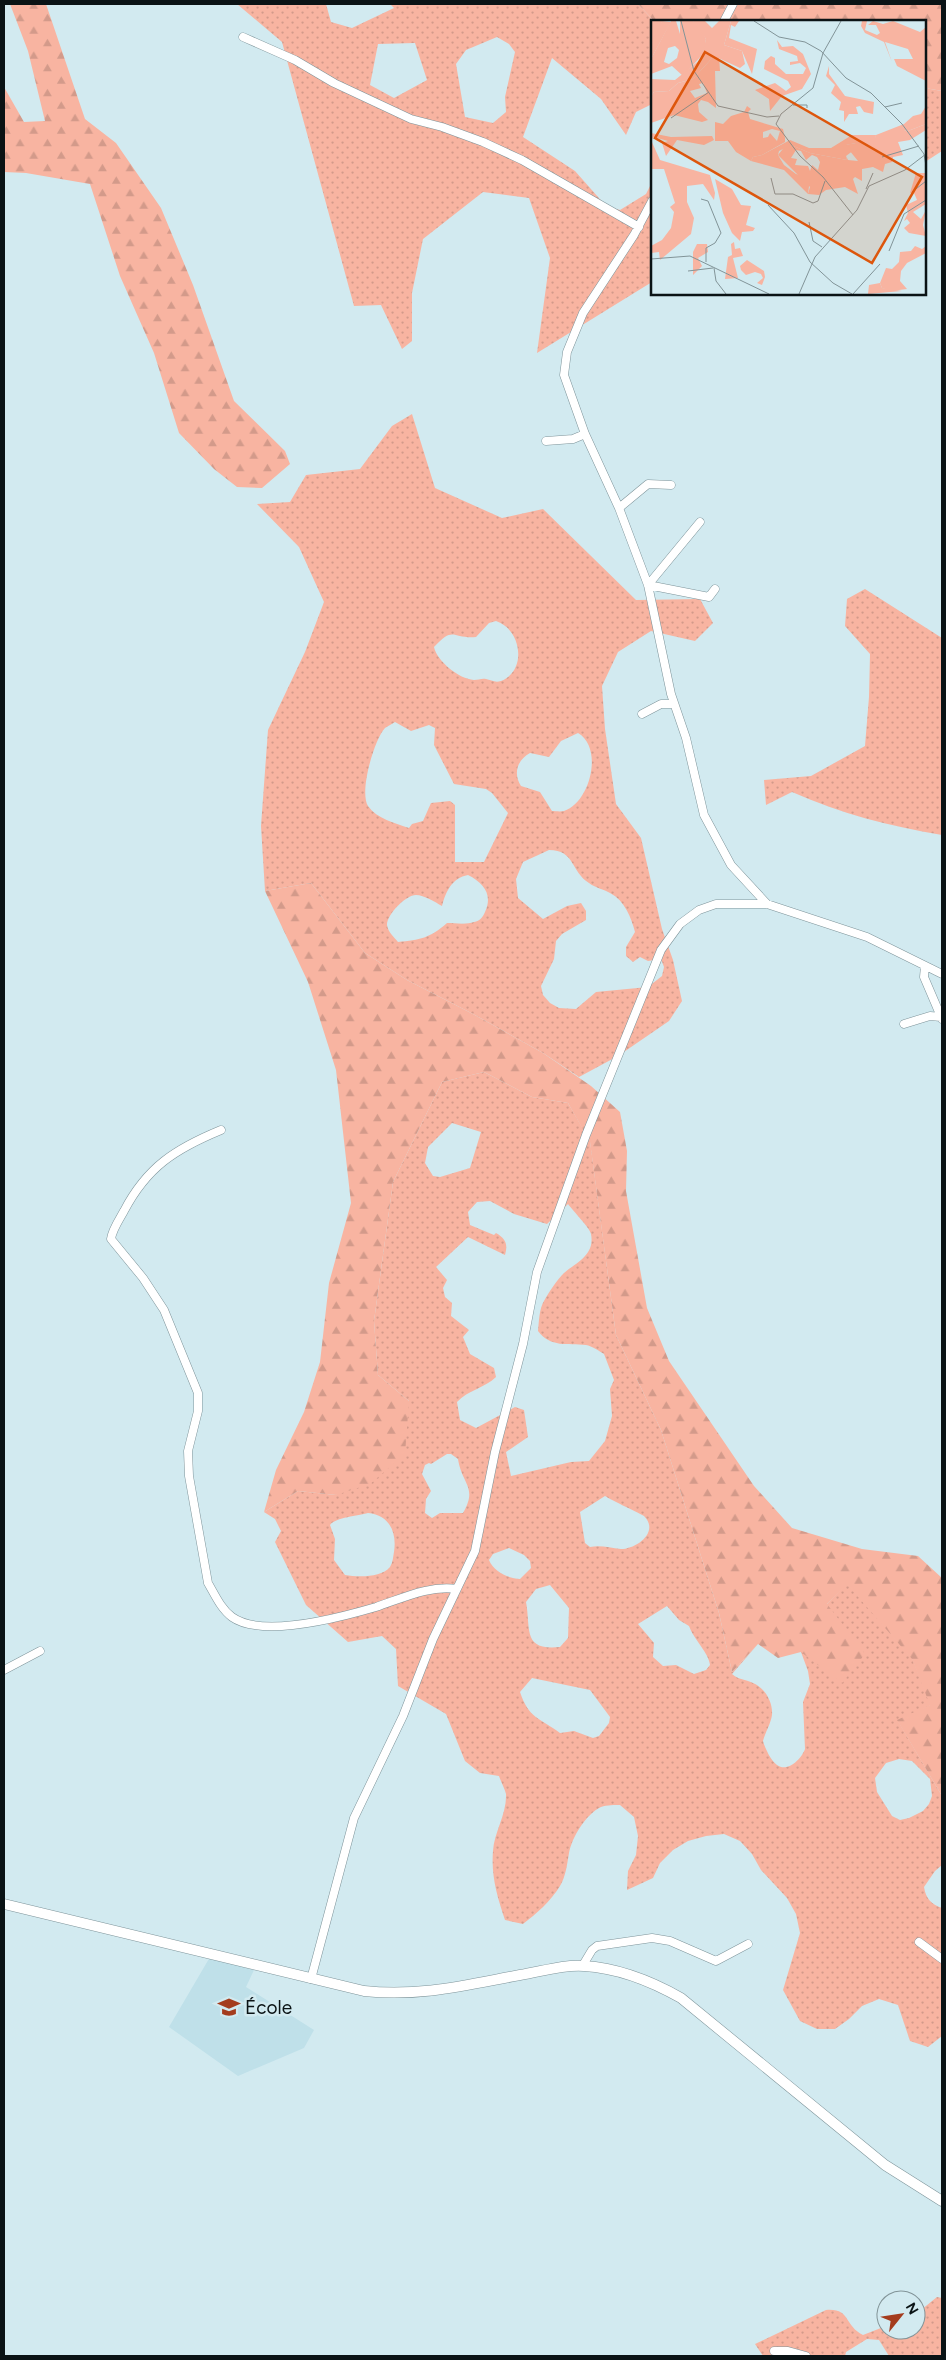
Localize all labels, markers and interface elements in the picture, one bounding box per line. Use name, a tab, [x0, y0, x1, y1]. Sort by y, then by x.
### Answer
inset map	[651, 20, 926, 295]
school or university icon: École	[216, 1994, 242, 2020]
place label: École	[245, 1996, 292, 2019]
north arrow	[876, 2290, 926, 2340]
text: N	[902, 2300, 922, 2318]

